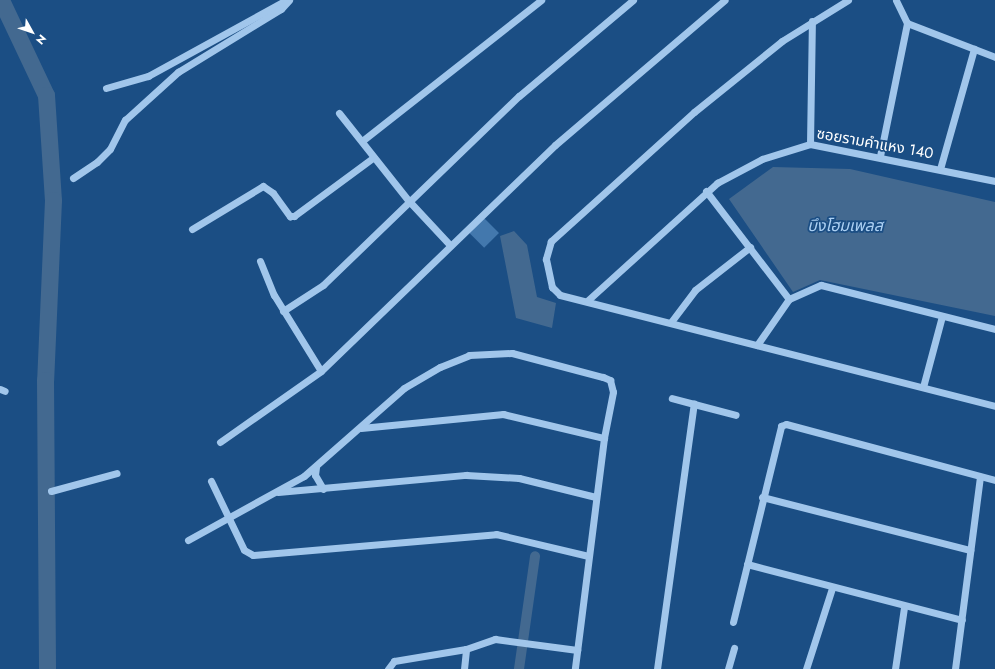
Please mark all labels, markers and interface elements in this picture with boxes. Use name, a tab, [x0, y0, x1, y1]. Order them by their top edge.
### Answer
north arrow	[12, 12, 52, 52]
text: N	[32, 31, 50, 48]
street label: ซอยรามคำแหง 140	[815, 125, 935, 163]
water label: บึงโฮมเพลส	[807, 216, 883, 236]

